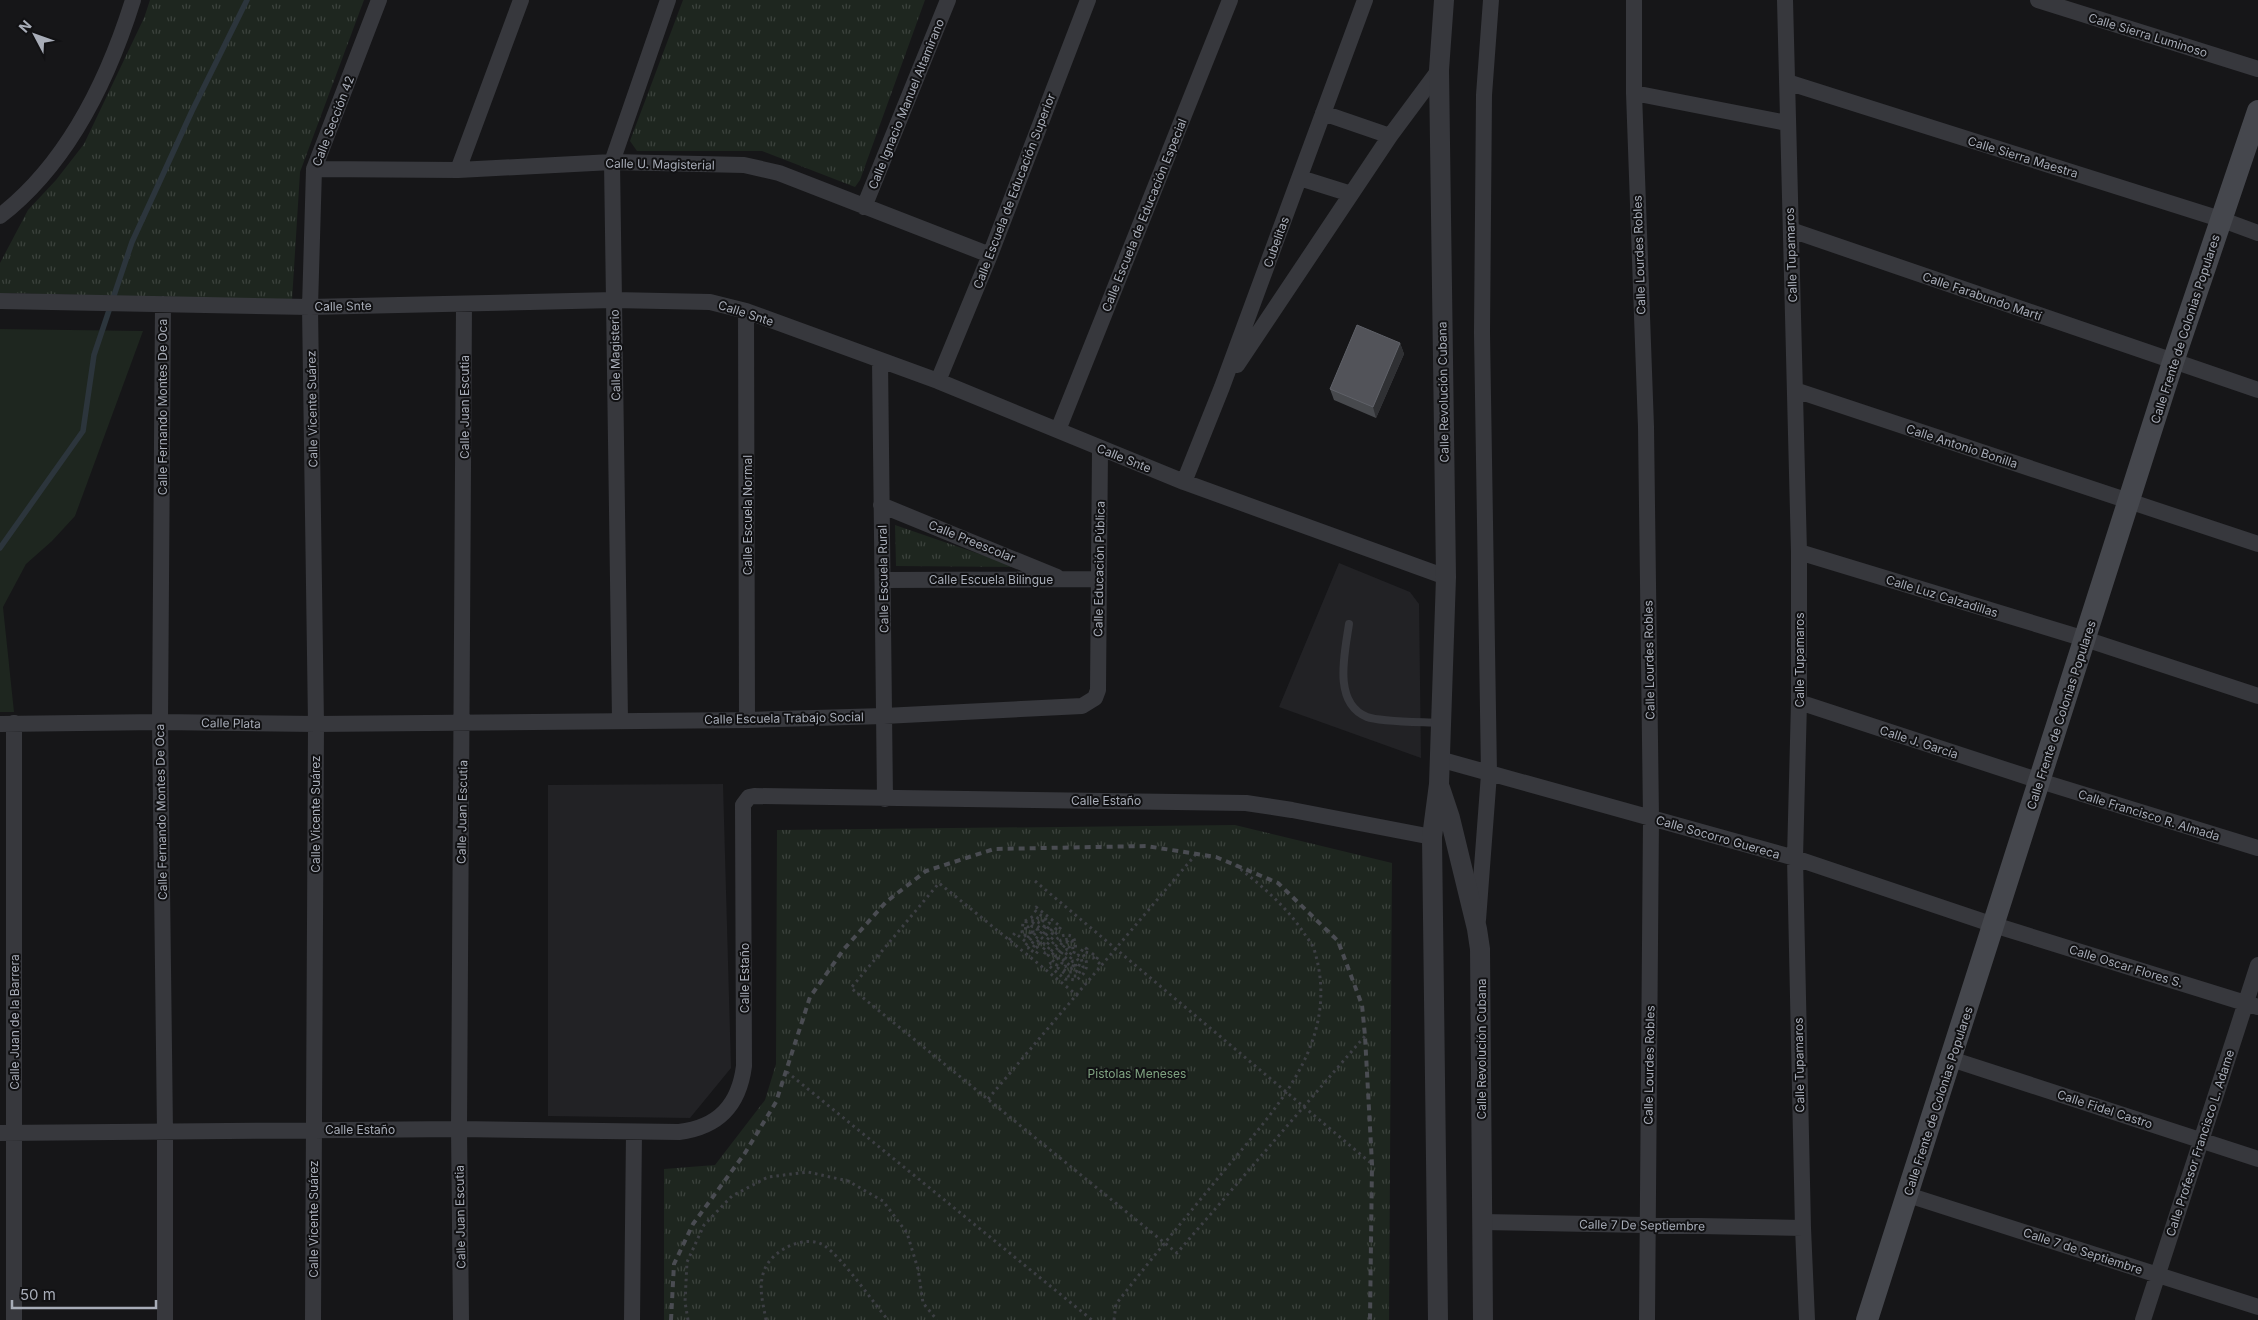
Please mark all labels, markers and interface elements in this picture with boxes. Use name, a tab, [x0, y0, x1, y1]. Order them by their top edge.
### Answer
north arrow	[10, 10, 60, 60]
street label: Calle Sierra Luminoso	[2087, 10, 2209, 60]
text: N	[15, 17, 35, 36]
street label: Calle Ignacio Manuel Altamirano	[865, 17, 947, 191]
street label: Calle Sección 42	[309, 74, 357, 168]
street label: Calle Escuela de Educación Superior	[970, 91, 1058, 291]
street label: Calle Escuela de Educación Especial	[1098, 116, 1190, 314]
street label: Calle Sierra Maestra	[1966, 133, 2080, 181]
street label: Calle U. Magisterial	[605, 156, 715, 172]
street label: Calle Lourdes Robles	[1629, 195, 1649, 315]
street label: Calle Tupamaros	[1782, 207, 1800, 303]
street label: Cubelitas	[1260, 214, 1292, 270]
street label: Calle Frente de Colonias Populares	[2147, 233, 2223, 425]
street label: Calle Farabundo Martí	[1920, 269, 2044, 323]
street label: Calle Snte	[716, 297, 776, 329]
street label: Calle Snte	[314, 298, 372, 314]
street label: Calle Magisterio	[607, 309, 623, 401]
street label: Calle Fernando Montes De Oca	[155, 319, 170, 495]
street label: Calle Revolución Cubana	[1434, 321, 1452, 463]
street label: Calle Vicente Suárez	[303, 350, 321, 468]
street label: Calle Juan Escutia	[457, 355, 472, 459]
street label: Calle Antonio Bonilla	[1904, 421, 2020, 471]
street label: Calle Snte	[1095, 440, 1153, 476]
street label: Calle Escuela Normal	[740, 455, 755, 575]
street label: Calle Educación Pública	[1090, 501, 1108, 637]
street label: Calle Preescolar	[926, 517, 1018, 565]
street label: Calle Escuela Rural	[875, 525, 891, 633]
street label: Calle Escuela Bilingue	[929, 572, 1053, 587]
street label: Calle Luz Calzadillas	[1884, 572, 2000, 620]
street label: Calle Lourdes Robles	[1640, 600, 1658, 720]
street label: Calle Tupamaros	[1792, 613, 1807, 707]
street label: Calle Frente de Colonias Populares	[2023, 619, 2099, 811]
street label: Calle Escuela Trabajo Social	[704, 709, 864, 727]
street label: Calle Plata	[201, 715, 261, 731]
street label: Calle J. García	[1878, 722, 1960, 762]
street label: Calle Fernando Montes De Oca	[152, 724, 170, 900]
street label: Calle Vicente Suárez	[308, 755, 323, 873]
street label: Calle Juan Escutia	[454, 760, 470, 864]
street label: Calle Francisco R. Almada	[2076, 786, 2222, 844]
street label: Calle Estaño	[1071, 793, 1141, 808]
street label: Calle Socorro Guereca	[1654, 812, 1782, 862]
street label: Calle Oscar Flores S.	[2067, 942, 2185, 990]
street label: Calle Estaño	[737, 943, 752, 1013]
street label: Calle Juan de la Barrera	[7, 954, 22, 1090]
street label: Calle Revolución Cubana	[1474, 978, 1489, 1120]
street label: Calle Lourdes Robles	[1640, 1005, 1658, 1125]
street label: Calle Frente de Colonias Populares	[1900, 1005, 1976, 1197]
street label: Calle Tupamaros	[1791, 1017, 1807, 1113]
street label: Calle Profesor Francisco L. Adame	[2163, 1048, 2237, 1238]
park label: Pistolas Meneses	[1088, 1066, 1186, 1081]
street label: Calle Fidel Castro	[2055, 1086, 2155, 1132]
street label: Calle Estaño	[325, 1122, 395, 1137]
street label: Calle Vicente Suárez	[306, 1160, 321, 1278]
street label: Calle Juan Escutia	[452, 1165, 468, 1269]
street label: Calle 7 De Septiembre	[1579, 1216, 1705, 1234]
street label: Calle 7 de Septiembre	[2021, 1225, 2145, 1277]
scale bar	[12, 1278, 156, 1310]
text: 50 m	[20, 1285, 56, 1304]

